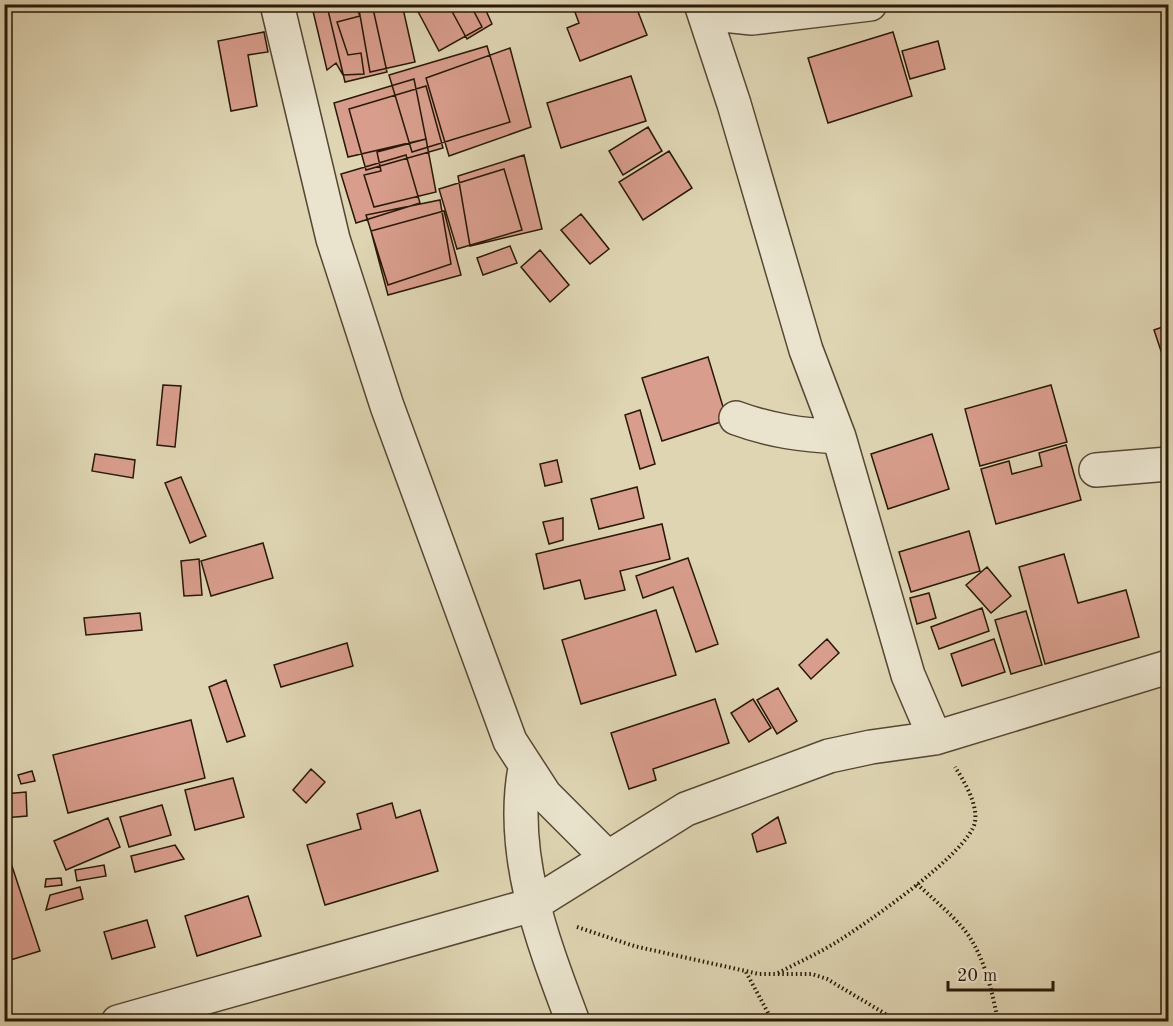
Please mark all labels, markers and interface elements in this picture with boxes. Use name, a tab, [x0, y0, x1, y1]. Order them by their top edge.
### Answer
scale bar	[948, 954, 1053, 992]
text: 20 m	[957, 967, 997, 985]

